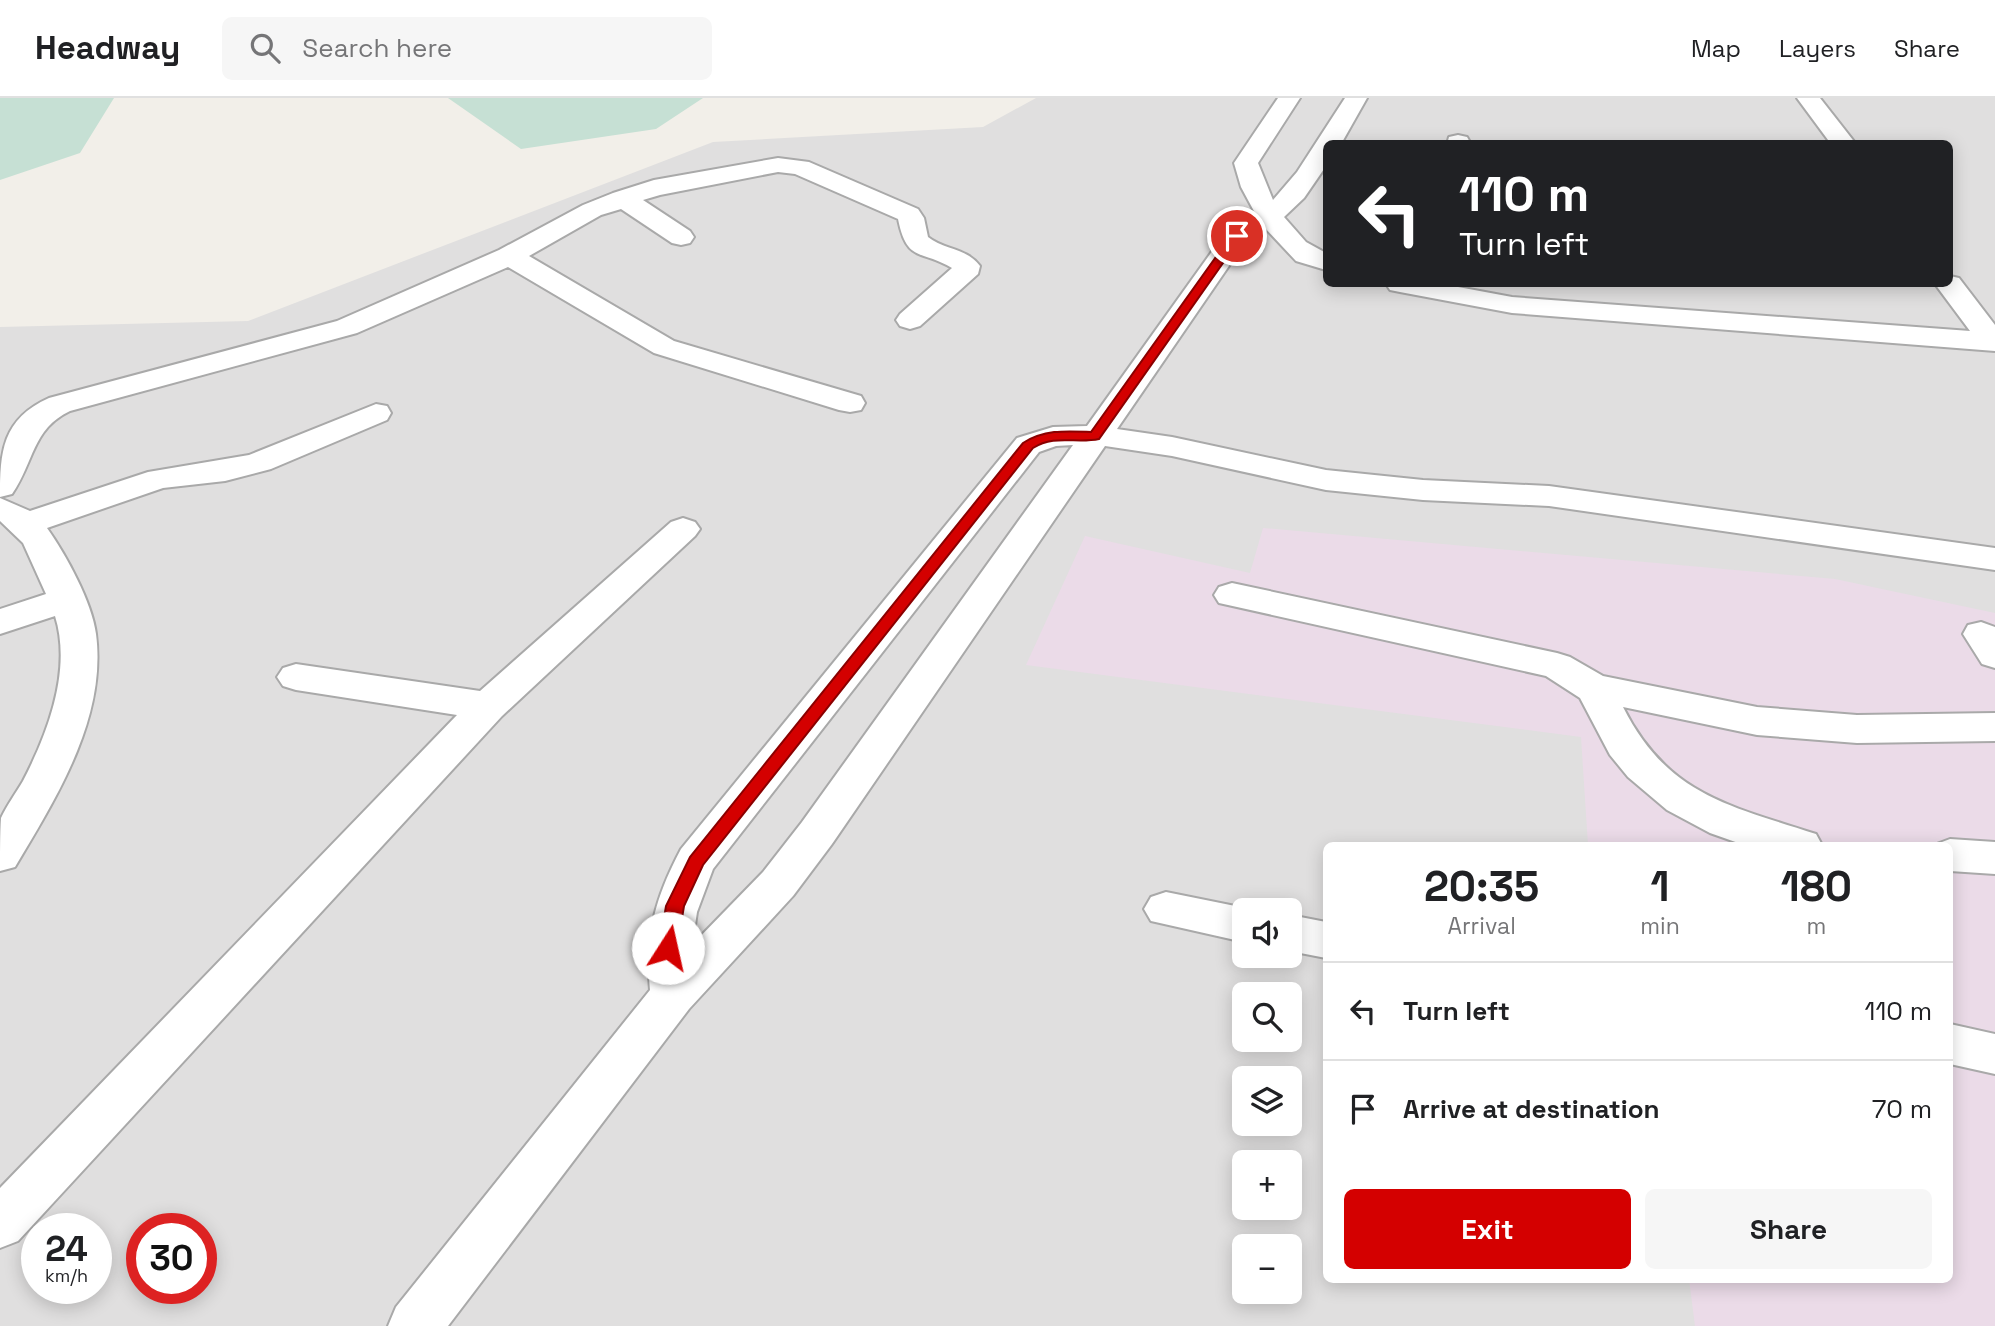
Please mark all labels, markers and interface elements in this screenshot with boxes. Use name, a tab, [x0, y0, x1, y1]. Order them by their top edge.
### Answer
search box	[222, 17, 712, 80]
text: Headway	[35, 27, 180, 69]
icon: search	[246, 29, 284, 67]
text: Search here	[302, 31, 452, 65]
text: Map	[1691, 33, 1741, 64]
text: Layers	[1779, 33, 1856, 64]
text: Share	[1894, 33, 1960, 64]
text: 110 m	[1459, 163, 1589, 225]
icon: left	[1344, 168, 1435, 259]
pin	[1207, 206, 1267, 266]
icon: arrive	[1218, 217, 1256, 255]
text: Turn left	[1459, 224, 1589, 264]
text: 20:35	[1424, 860, 1539, 913]
text: 1	[1651, 860, 1669, 913]
text: 180	[1781, 860, 1852, 913]
map controls	[1232, 898, 1302, 1304]
button: sound	[1232, 898, 1302, 968]
position arrow	[631, 911, 705, 985]
text: Arrival	[1447, 911, 1516, 941]
text: min	[1640, 911, 1680, 941]
text: m	[1806, 911, 1826, 941]
button: search	[1232, 982, 1302, 1052]
icon: left	[1344, 992, 1382, 1030]
text: Turn left	[1403, 994, 1510, 1028]
text: 110 m	[1865, 994, 1932, 1028]
button: layers	[1232, 1066, 1302, 1136]
icon: arrive	[1344, 1090, 1382, 1128]
text: Arrive at destination	[1403, 1092, 1660, 1126]
text: 70 m	[1872, 1092, 1932, 1126]
button: +	[1232, 1150, 1302, 1220]
button: Exit	[1344, 1189, 1631, 1269]
button: Share	[1645, 1189, 1932, 1269]
speed limit sign: 30	[126, 1213, 217, 1304]
text: 24	[45, 1227, 88, 1271]
button: −	[1232, 1234, 1302, 1304]
text: km/h	[45, 1264, 88, 1287]

